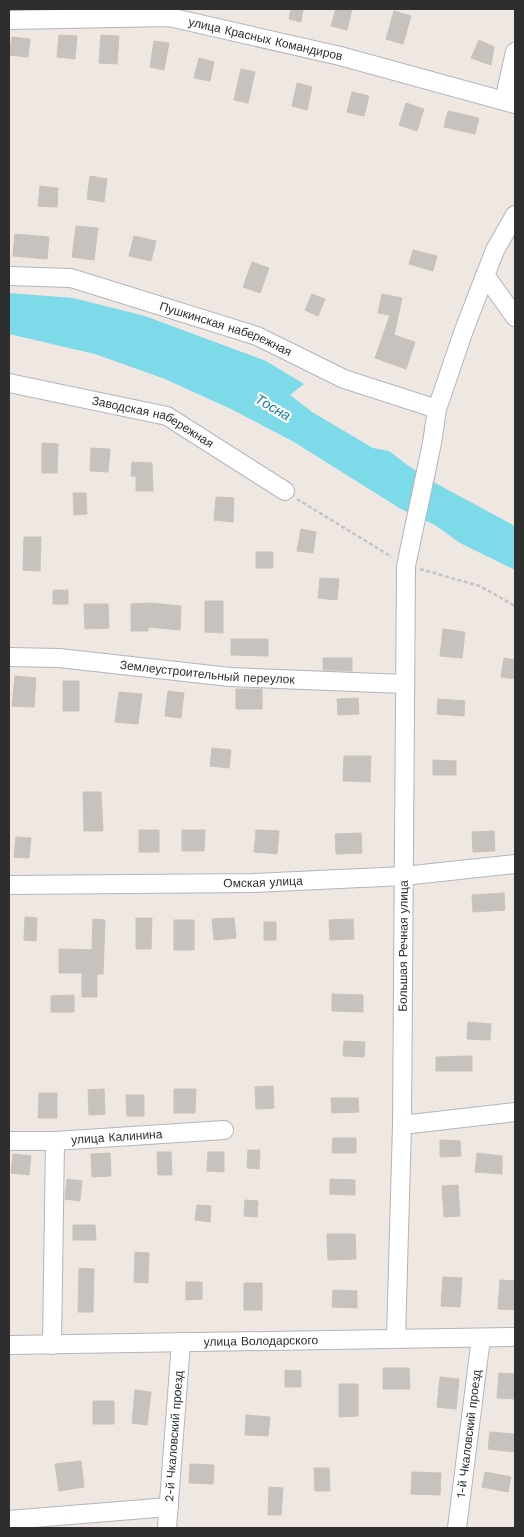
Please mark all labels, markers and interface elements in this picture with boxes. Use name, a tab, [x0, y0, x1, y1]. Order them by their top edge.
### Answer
street label: улица Красных Командиров	[187, 15, 344, 63]
street label: Пушкинская набережная	[158, 299, 294, 359]
water label: Тосна	[252, 390, 294, 424]
street label: Заводская набережная	[91, 393, 216, 451]
street label: Землеустроительный переулок	[119, 658, 296, 687]
street label: Омская улица	[223, 874, 303, 890]
street label: Большая Речная улица	[396, 880, 411, 1012]
street label: улица Калинина	[71, 1127, 163, 1147]
street label: улица Володарского	[204, 1333, 319, 1349]
street label: 1-й Чкаловский проезд	[454, 1369, 484, 1499]
street label: 2-й Чкаловский проезд	[162, 1370, 186, 1502]

